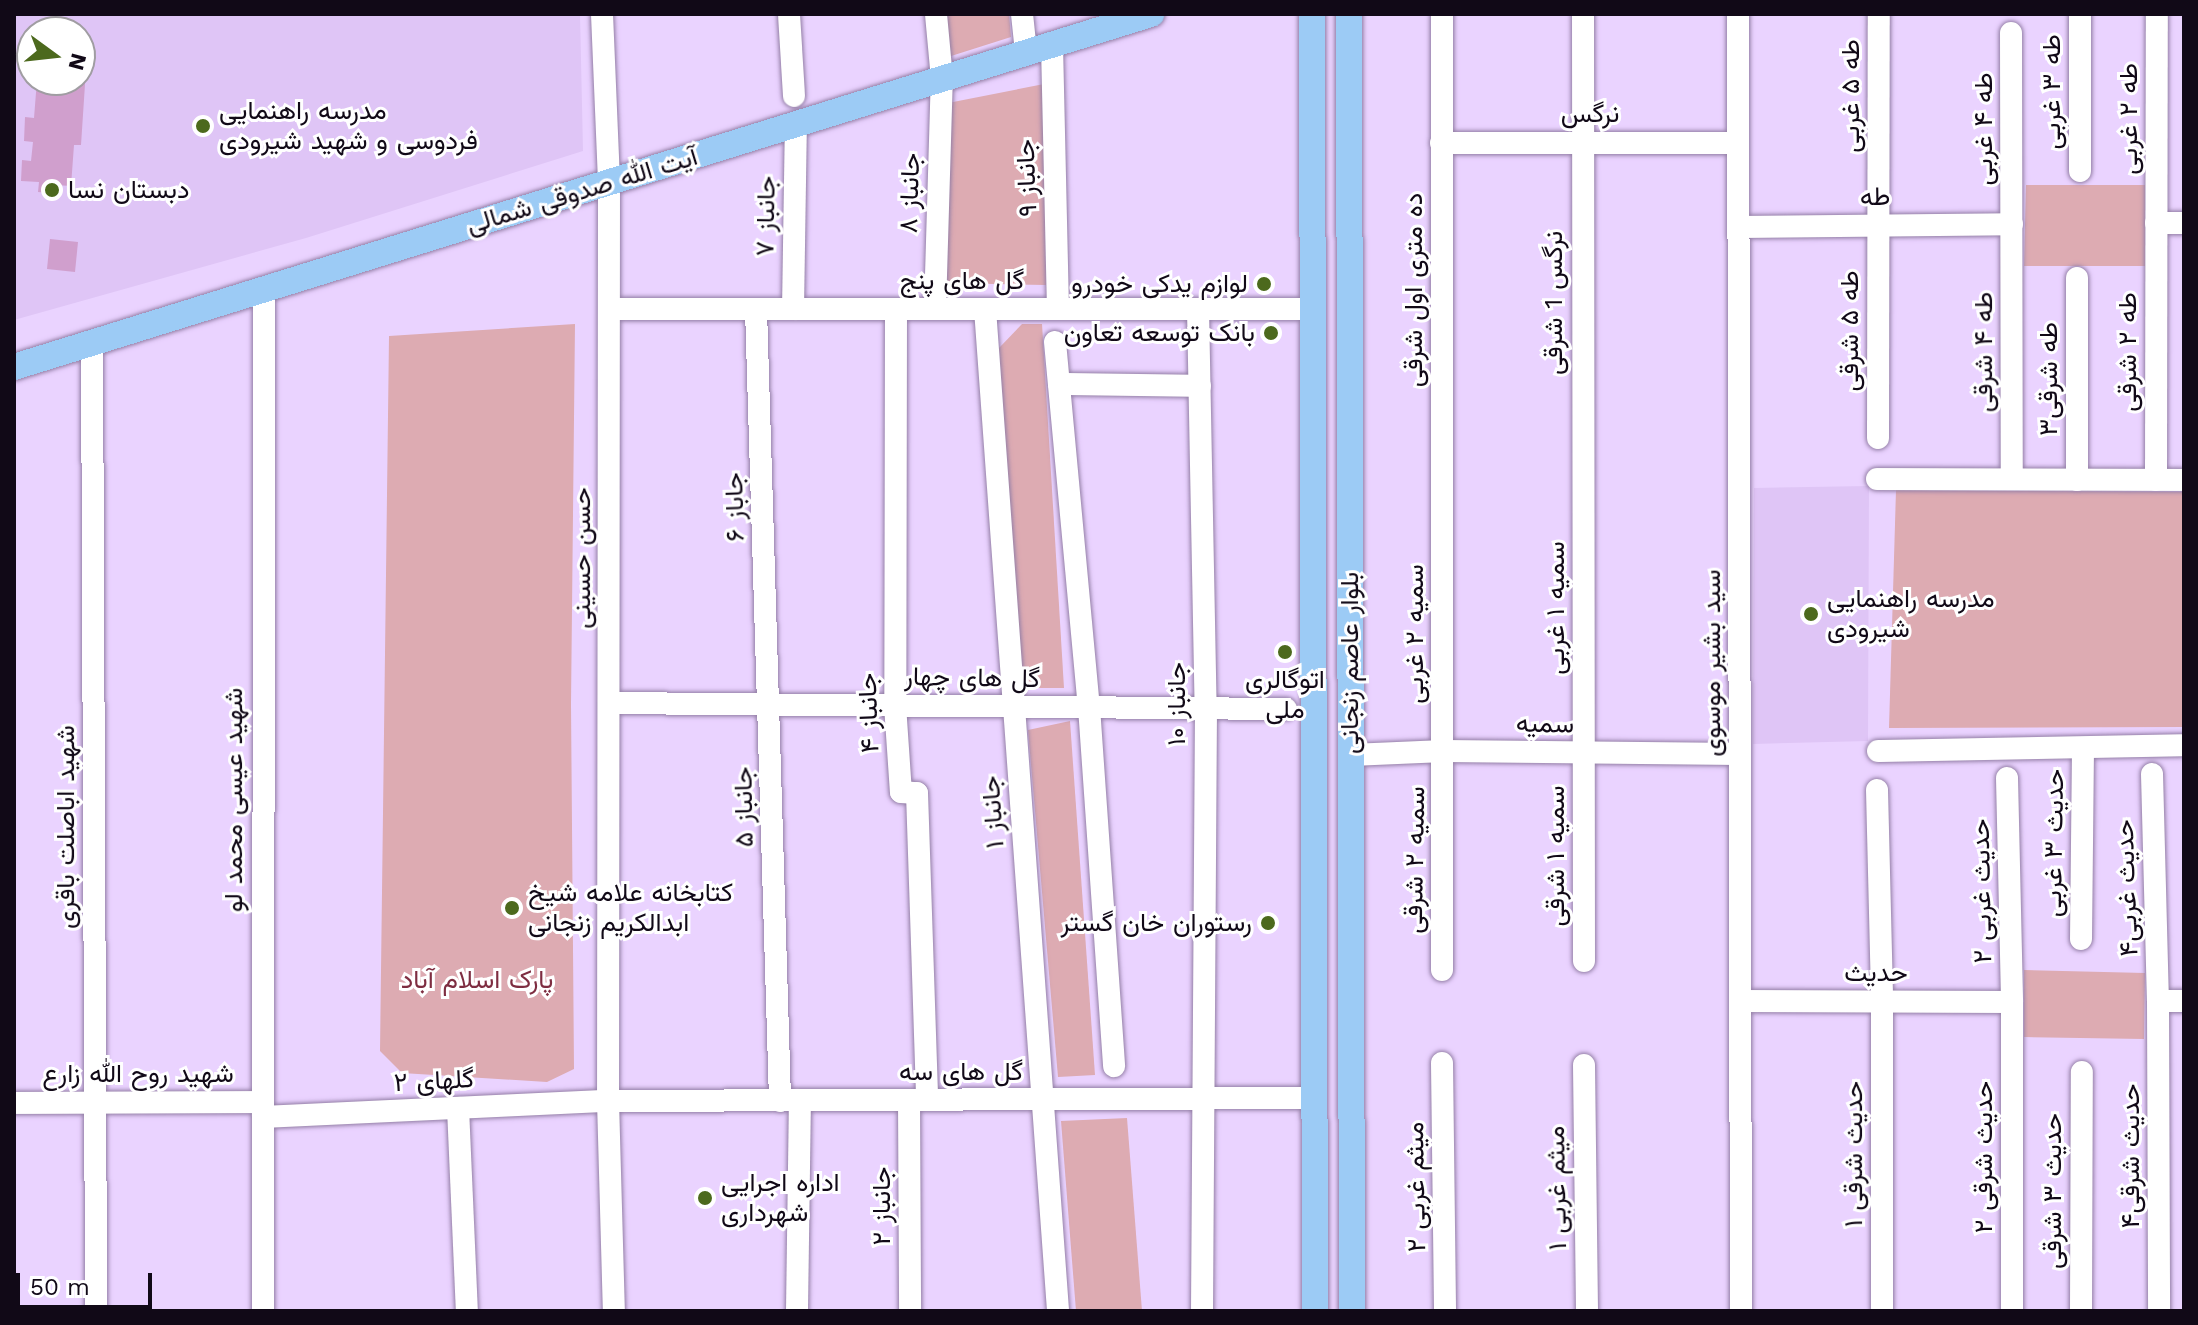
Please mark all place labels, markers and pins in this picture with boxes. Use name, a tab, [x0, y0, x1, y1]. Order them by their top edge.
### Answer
place label: مدرسه راهنمایی فردوسی و شهید شیرودی	[219, 95, 478, 156]
marker: مدرسه راهنمایی فردوسی و شهید شیرودی	[194, 117, 212, 135]
place label: دبستان نسا	[68, 174, 189, 206]
marker: دبستان نسا	[43, 181, 61, 199]
place label: لوازم یدکی خودرو	[1071, 268, 1248, 300]
marker: لوازم یدکی خودرو	[1255, 275, 1273, 293]
place label: بانک توسعه تعاون	[1064, 317, 1255, 349]
marker: بانک توسعه تعاون	[1262, 324, 1280, 342]
place label: مدرسه راهنمایی شیرودی	[1827, 583, 1995, 644]
marker: مدرسه راهنمایی شیرودی	[1802, 605, 1820, 623]
marker: اتوگالری ملی	[1276, 643, 1294, 661]
place label: اتوگالری ملی	[1245, 664, 1325, 726]
place label: کتابخانه علامه شیخ ابدالکریم زنجانی	[528, 877, 733, 938]
marker: کتابخانه علامه شیخ ابدالکریم زنجانی	[503, 899, 521, 917]
place label: رستوران خان گستر	[1061, 907, 1252, 939]
marker: رستوران خان گستر	[1259, 914, 1277, 932]
place label: اداره اجرایی شهرداری	[721, 1167, 840, 1228]
marker: اداره اجرایی شهرداری	[696, 1189, 714, 1207]

